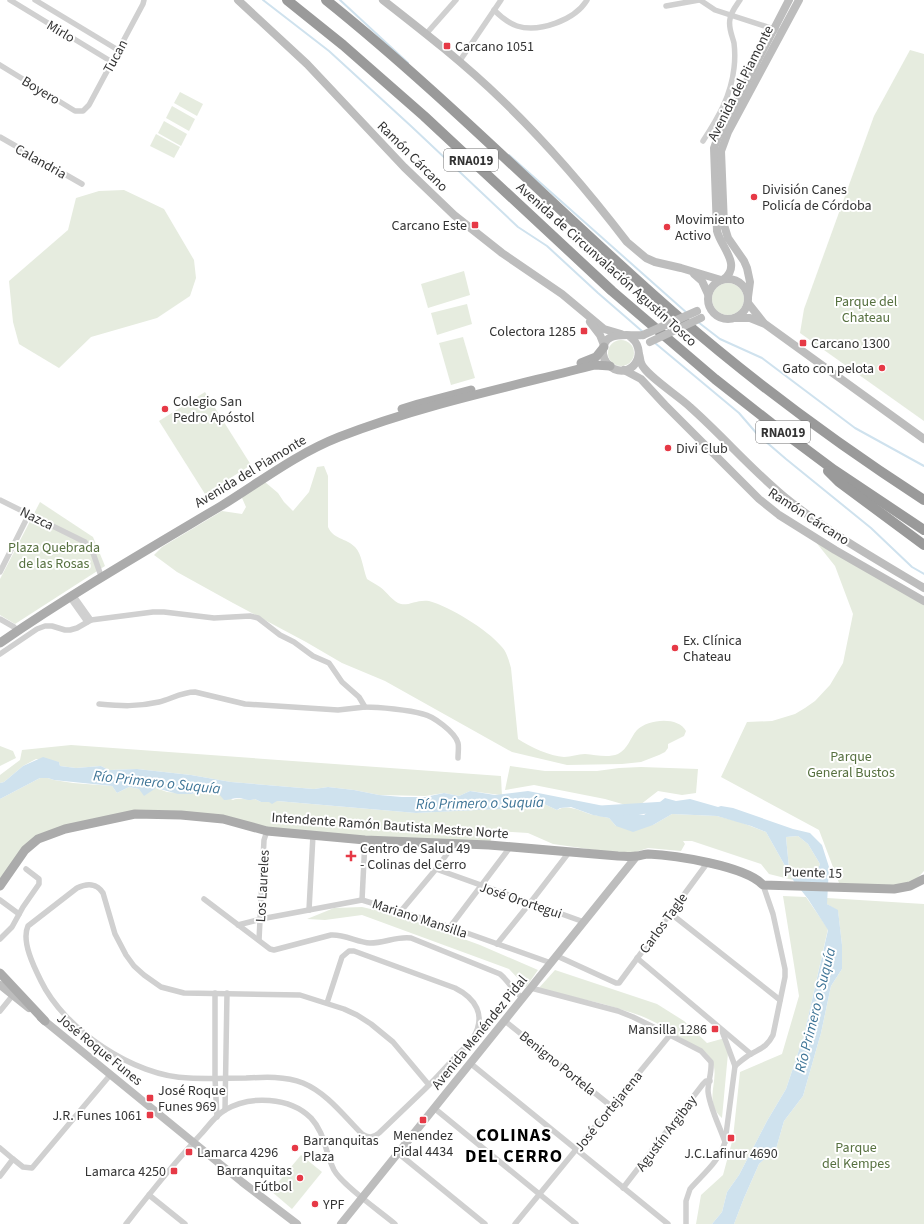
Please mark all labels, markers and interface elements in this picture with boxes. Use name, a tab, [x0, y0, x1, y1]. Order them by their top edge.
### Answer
street label: Mirlo	[43, 16, 78, 48]
street label: Avenida del Piamonte	[703, 22, 779, 145]
street label: Tucan	[99, 36, 133, 77]
place label: Carcano 1051	[455, 37, 534, 57]
marker: Carcano 1051	[442, 41, 452, 51]
street label: Boyero	[18, 72, 63, 110]
street label: Ramón Cárcano	[372, 117, 452, 197]
street label: Calandria	[11, 139, 70, 184]
road number: RNA019	[444, 149, 498, 171]
street label: Avenida de Circunvalación Agustín Tosco	[512, 178, 701, 351]
place label: División Canes Policía de Córdoba	[762, 180, 872, 216]
marker: División Canes Policía de Córdoba	[749, 192, 759, 202]
place label: Movimiento Activo	[675, 210, 744, 246]
place label: Carcano Este	[391, 216, 467, 236]
marker: Carcano Este	[470, 220, 480, 230]
marker: Movimiento Activo	[662, 222, 672, 232]
park label: Parque del Chateau	[835, 292, 898, 328]
place label: Colectora 1285	[489, 322, 576, 342]
marker: Colectora 1285	[579, 326, 589, 336]
place label: Carcano 1300	[811, 334, 890, 354]
marker: Carcano 1300	[798, 338, 808, 348]
place label: Gato con pelota	[782, 359, 874, 379]
marker: Gato con pelota	[877, 363, 887, 373]
place label: Colegio San Pedro Apóstol	[173, 392, 255, 428]
marker: Colegio San Pedro Apóstol	[160, 404, 170, 414]
road number: RNA019	[756, 421, 810, 443]
street label: Avenida del Piamonte	[191, 430, 310, 513]
place label: Divi Club	[676, 439, 728, 459]
marker: Divi Club	[663, 443, 673, 453]
street label: Ramón Cárcano	[764, 483, 853, 551]
street label: Nazca	[16, 502, 57, 536]
park label: Plaza Quebrada de las Rosas	[8, 538, 100, 574]
place label: Ex. Clínica Chateau	[683, 631, 742, 667]
marker: Ex. Clínica Chateau	[670, 643, 680, 653]
park label: Parque General Bustos	[807, 747, 895, 783]
water label: Río Primero o Suquía	[92, 765, 222, 800]
water label: Río Primero o Suquía	[416, 792, 544, 815]
street label: Intendente Ramón Bautista Mestre Norte	[271, 808, 509, 844]
place label: Centro de Salud 49 - Colinas del Cerro	[360, 839, 470, 875]
street label: Los Laureles	[251, 849, 275, 923]
marker: Centro de Salud 49 - Colinas del Cerro	[345, 850, 357, 862]
street label: Puente 15	[783, 862, 843, 884]
street label: José Orortegui	[477, 878, 564, 924]
street label: Carlos Tagle	[635, 889, 693, 958]
street label: Mariano Mansilla	[370, 894, 470, 944]
water label: Río Primero o Suquía	[790, 945, 841, 1075]
street label: Avenida Menéndez Pidal	[427, 971, 533, 1094]
street label: José Roque Funes	[52, 1009, 147, 1091]
place label: Mansilla 1286	[628, 1020, 707, 1040]
marker: Mansilla 1286	[710, 1024, 720, 1034]
street label: Benigno Portela	[515, 1027, 600, 1101]
street label: José Cortejarena	[570, 1067, 648, 1156]
place label: José Roque Funes 969	[158, 1081, 226, 1117]
street label: Agustín Argibay	[632, 1091, 702, 1176]
marker: José Roque Funes 969	[145, 1093, 155, 1103]
place label: J.R. Funes 1061	[52, 1106, 142, 1126]
marker: J.R. Funes 1061	[145, 1110, 155, 1120]
marker: Menendez Pidal 4434	[418, 1115, 428, 1125]
district label: COLINAS DEL CERRO	[465, 1123, 563, 1169]
place label: Menendez Pidal 4434	[393, 1126, 453, 1162]
place label: Barranquitas Plaza	[303, 1131, 379, 1167]
marker: J.C.Lafinur 4690	[726, 1133, 736, 1143]
park label: Parque del Kempes	[822, 1138, 890, 1174]
place label: Lamarca 4296	[197, 1143, 278, 1163]
marker: Barranquitas Plaza	[290, 1143, 300, 1153]
place label: J.C.Lafinur 4690	[684, 1144, 778, 1164]
marker: Lamarca 4296	[184, 1147, 194, 1157]
place label: Barranquitas Fútbol	[216, 1161, 292, 1197]
place label: Lamarca 4250	[85, 1162, 166, 1182]
marker: Lamarca 4250	[169, 1166, 179, 1176]
marker: Barranquitas Fútbol	[295, 1173, 305, 1183]
place label: YPF	[322, 1195, 345, 1215]
marker: YPF	[310, 1199, 320, 1209]

